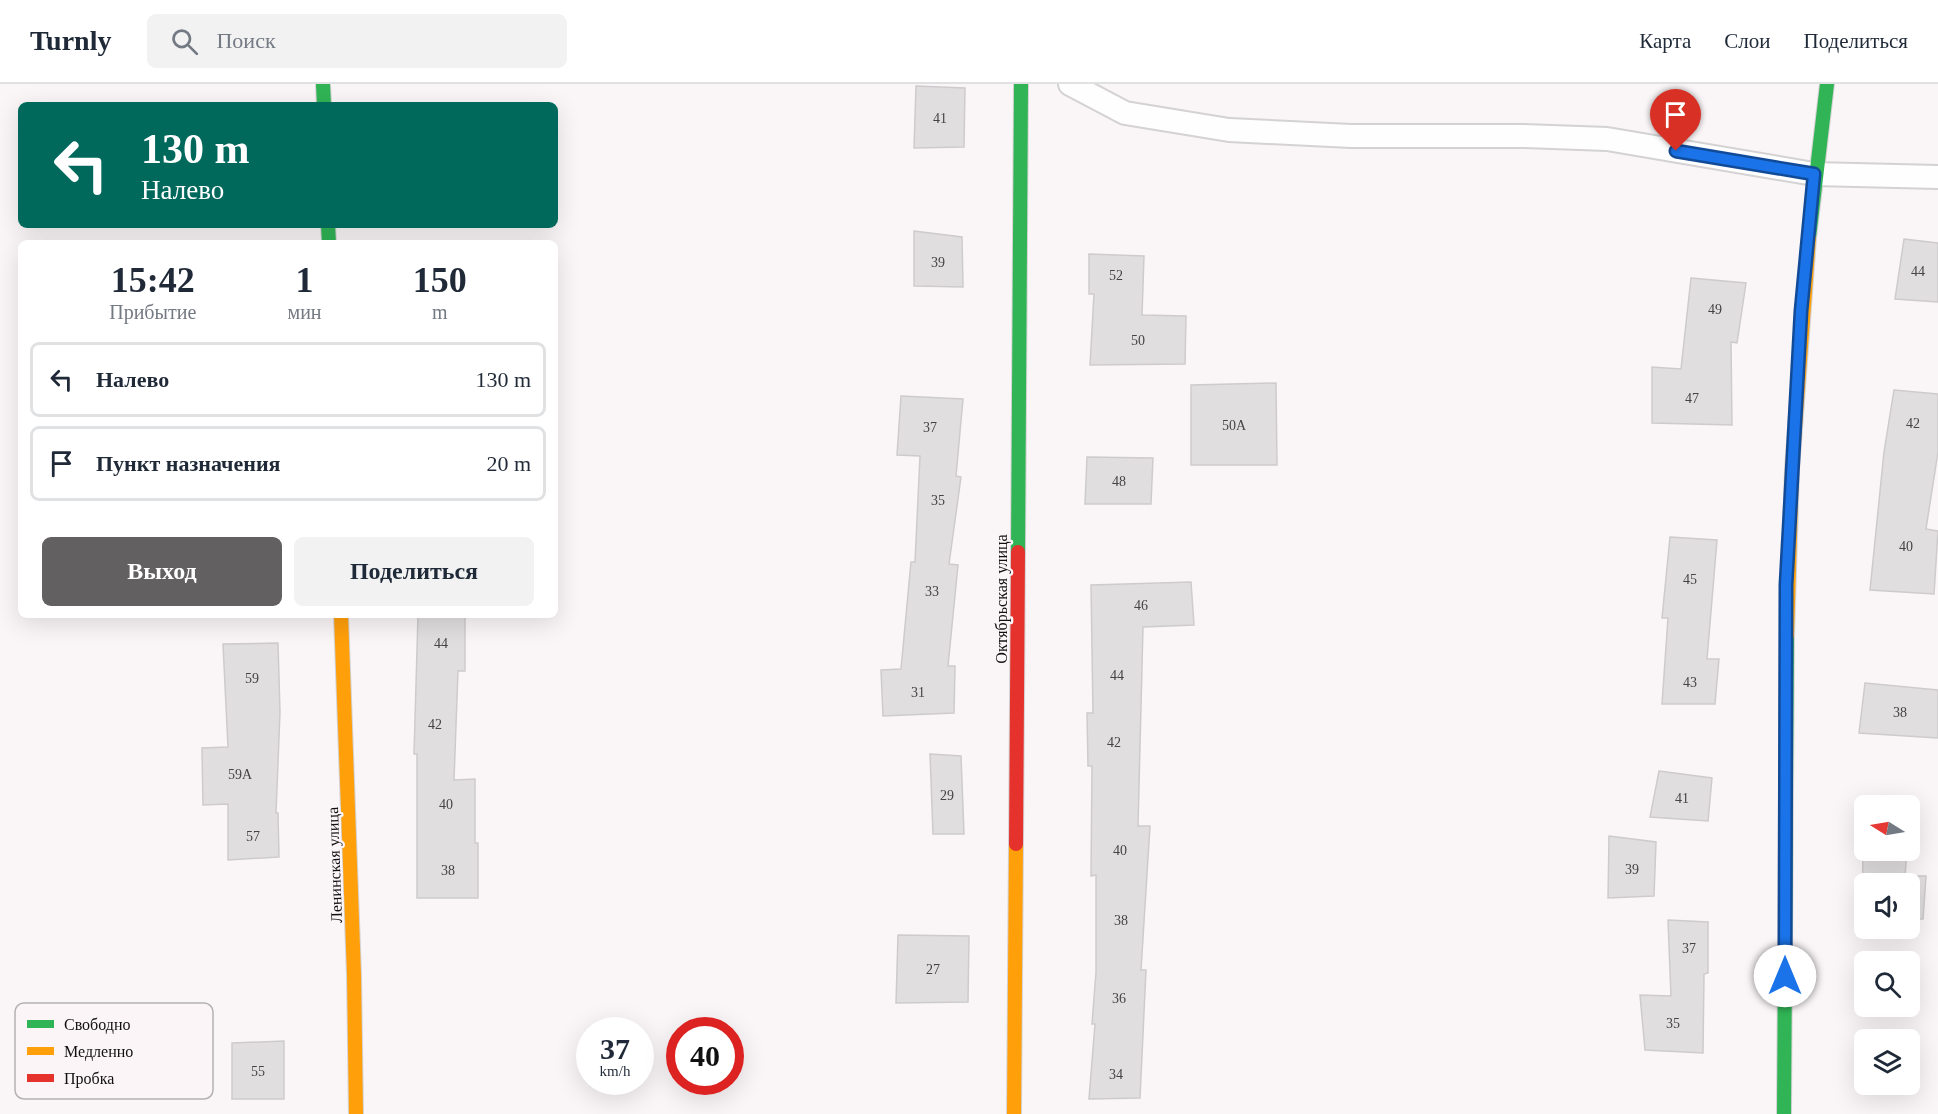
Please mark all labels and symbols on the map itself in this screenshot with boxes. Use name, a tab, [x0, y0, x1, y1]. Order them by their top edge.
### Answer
pin	[1650, 89, 1701, 151]
house number: 41	[933, 111, 947, 126]
house number: 39	[931, 255, 945, 270]
house number: 44	[1911, 264, 1925, 279]
house number: 52	[1109, 268, 1123, 283]
house number: 49	[1708, 302, 1722, 317]
house number: 50	[1131, 333, 1145, 348]
house number: 47	[1685, 391, 1699, 406]
house number: 42	[1906, 416, 1920, 431]
house number: 50А	[1222, 418, 1247, 433]
house number: 37	[923, 420, 937, 435]
house number: 48	[1112, 474, 1126, 489]
house number: 35	[931, 493, 945, 508]
street label: Октябрьская улица	[993, 534, 1011, 664]
house number: 40	[1899, 539, 1913, 554]
house number: 45	[1683, 572, 1697, 587]
house number: 33	[925, 584, 939, 599]
house number: 46	[1134, 598, 1148, 613]
house number: 44	[434, 636, 448, 651]
house number: 44	[1110, 668, 1124, 683]
house number: 59	[245, 671, 259, 686]
house number: 43	[1683, 675, 1697, 690]
house number: 31	[911, 685, 925, 700]
house number: 38	[1893, 705, 1907, 720]
house number: 42	[428, 717, 442, 732]
house number: 42	[1107, 735, 1121, 750]
house number: 59А	[228, 767, 253, 782]
house number: 29	[940, 788, 954, 803]
house number: 41	[1675, 791, 1689, 806]
north arrow	[1854, 795, 1920, 861]
house number: 40	[439, 797, 453, 812]
street label: Ленинская улица	[324, 807, 346, 923]
house number: 57	[246, 829, 260, 844]
house number: 40	[1113, 843, 1127, 858]
house number: 39	[1625, 862, 1639, 877]
house number: 38	[441, 863, 455, 878]
house number: 38	[1114, 913, 1128, 928]
house number: 37	[1682, 941, 1696, 956]
position arrow	[1753, 944, 1817, 1008]
house number: 27	[926, 962, 940, 977]
house number: 36	[1112, 991, 1126, 1006]
legend	[15, 1003, 213, 1099]
text: Свободно	[64, 1016, 131, 1034]
house number: 35	[1666, 1016, 1680, 1031]
speed limit sign: 40	[666, 1017, 744, 1095]
text: Медленно	[64, 1043, 133, 1061]
house number: 55	[251, 1064, 265, 1079]
house number: 34	[1109, 1067, 1123, 1082]
text: Пробка	[64, 1070, 114, 1088]

